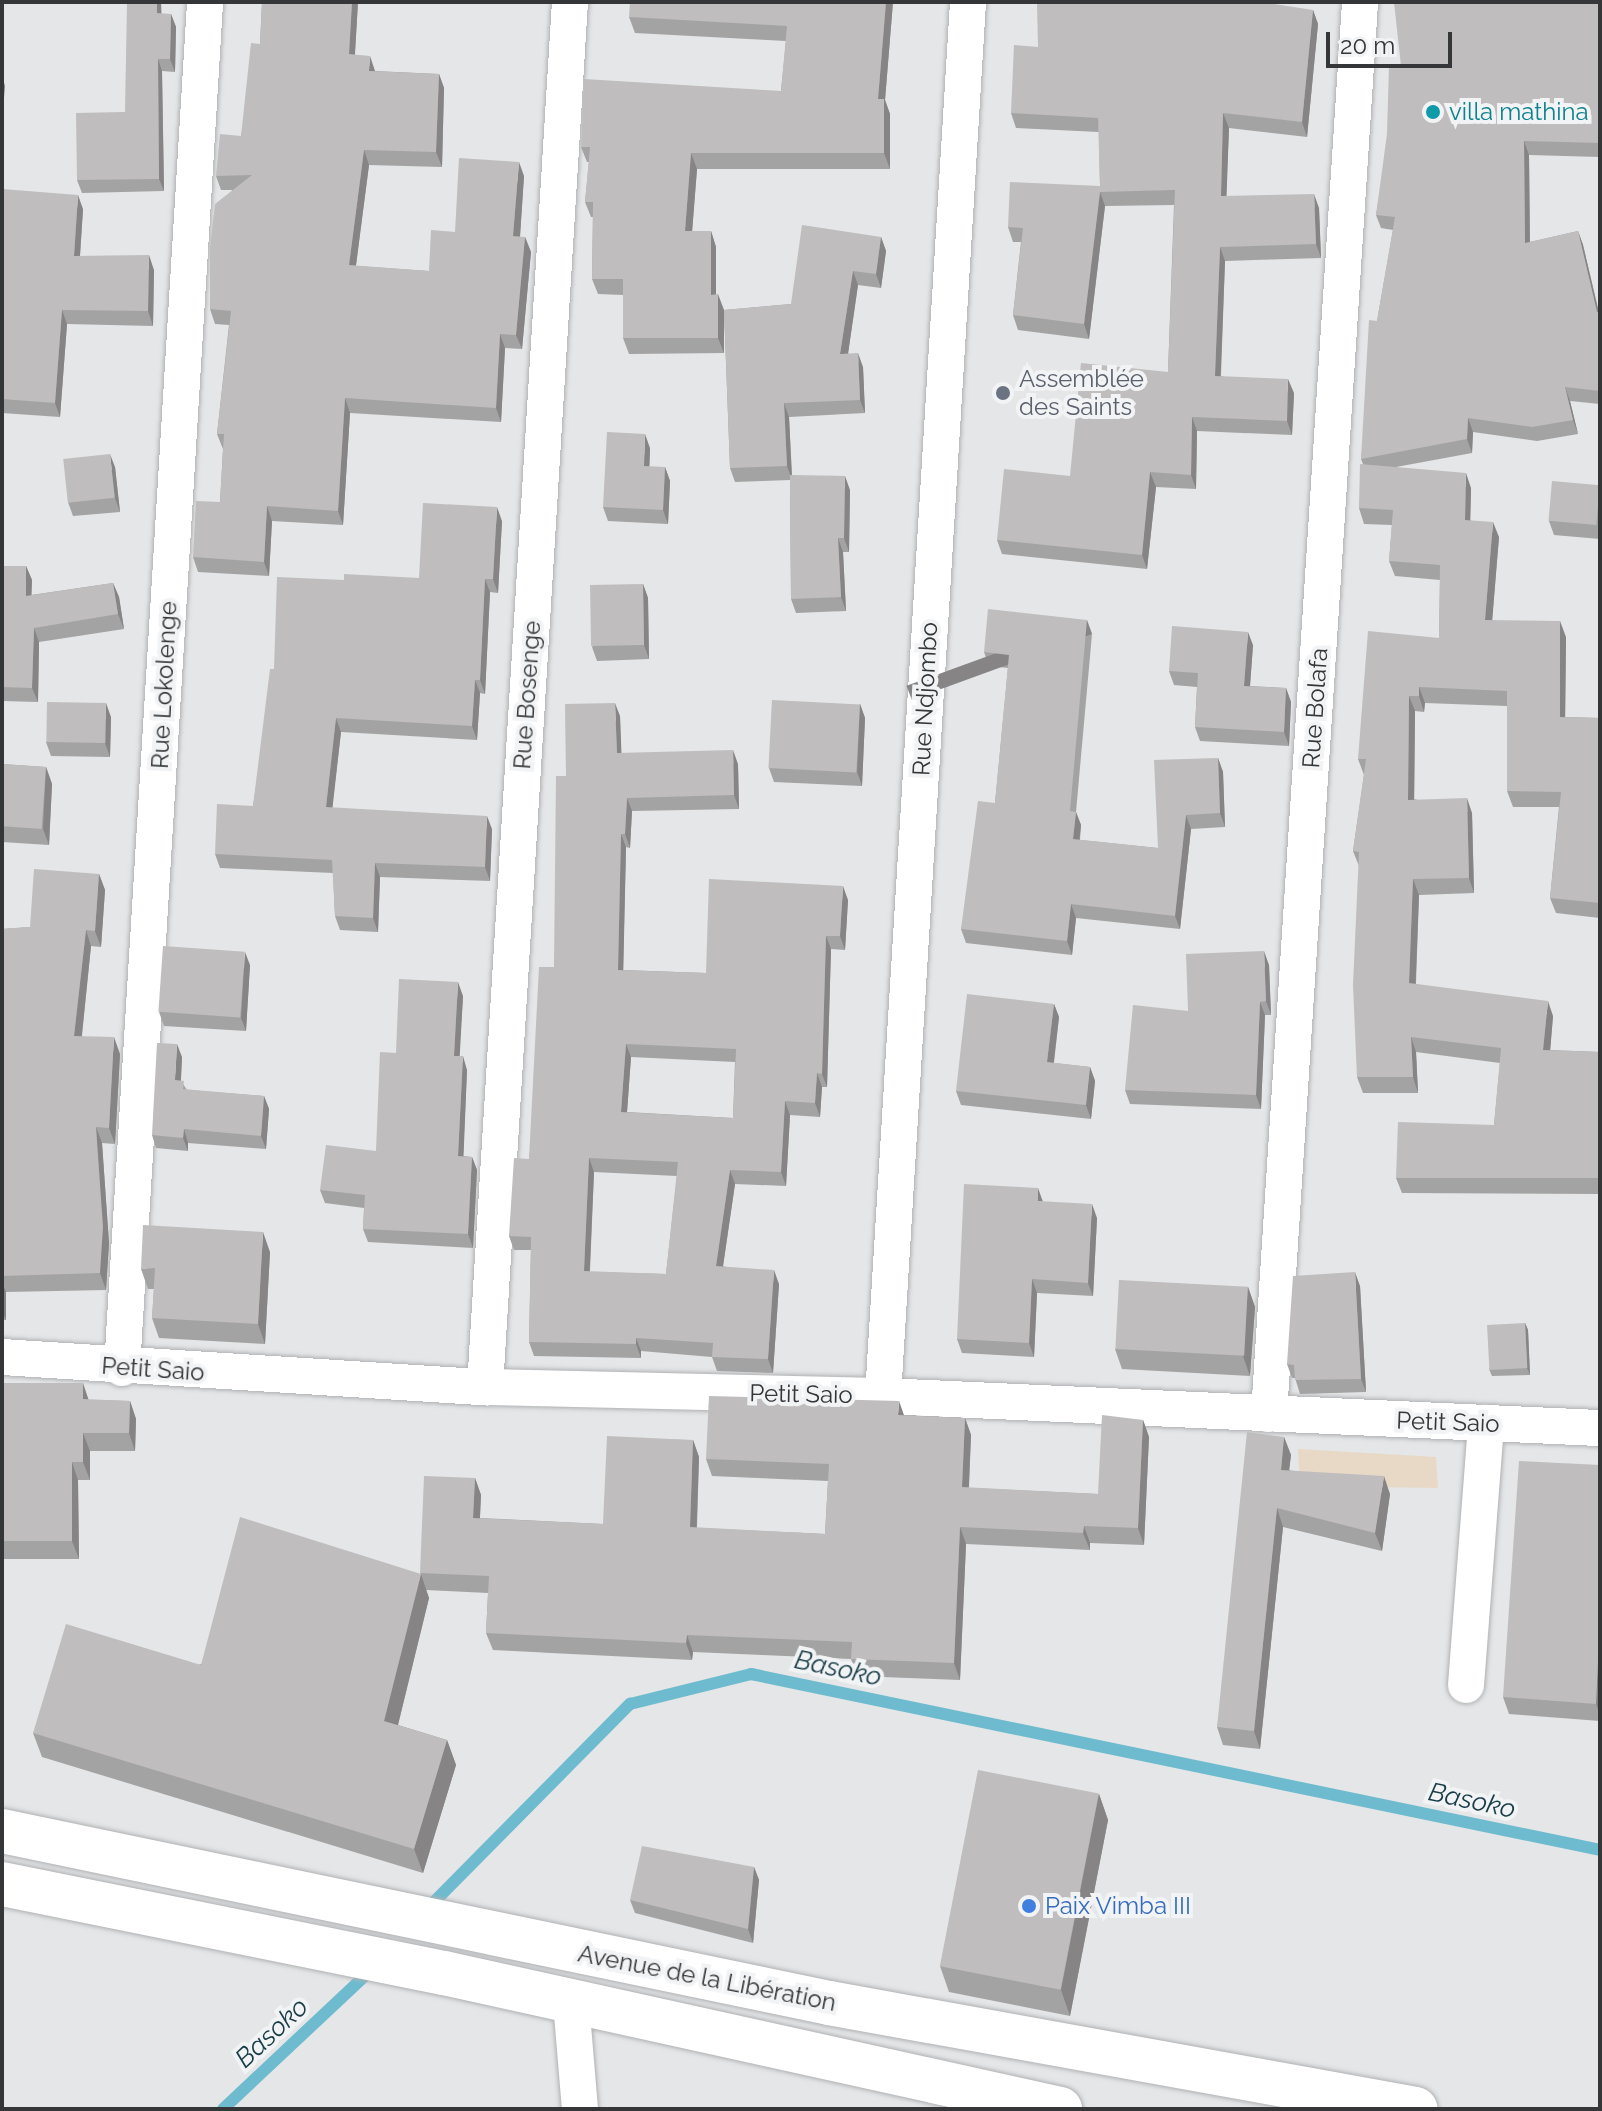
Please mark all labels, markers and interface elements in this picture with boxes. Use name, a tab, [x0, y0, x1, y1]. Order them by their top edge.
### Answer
scale bar	[1330, 16, 1456, 66]
text: 20 m	[1340, 31, 1395, 60]
place label: villa mathina	[1449, 98, 1589, 126]
marker: villa mathina	[1424, 103, 1442, 121]
place label: Assemblée des Saints	[1019, 365, 1144, 421]
marker: Assemblée des Saints	[994, 384, 1012, 402]
street label: Rue Lokolenge	[145, 600, 183, 770]
street label: Rue Bosenge	[507, 620, 547, 770]
street label: Rue Ndjombo	[907, 621, 943, 777]
street label: Rue Bolafa	[1296, 647, 1334, 769]
street label: Petit Saio	[100, 1351, 206, 1387]
street label: Petit Saio	[749, 1379, 853, 1409]
street label: Petit Saio	[1396, 1406, 1500, 1438]
water label: Basoko	[792, 1645, 884, 1693]
water label: Basoko	[1426, 1777, 1518, 1825]
place label: Paix Vimba III	[1045, 1892, 1192, 1920]
marker: Paix Vimba III	[1020, 1897, 1038, 1915]
street label: Avenue de la Libération	[576, 1939, 838, 2017]
water label: Basoko	[229, 1992, 315, 2074]

